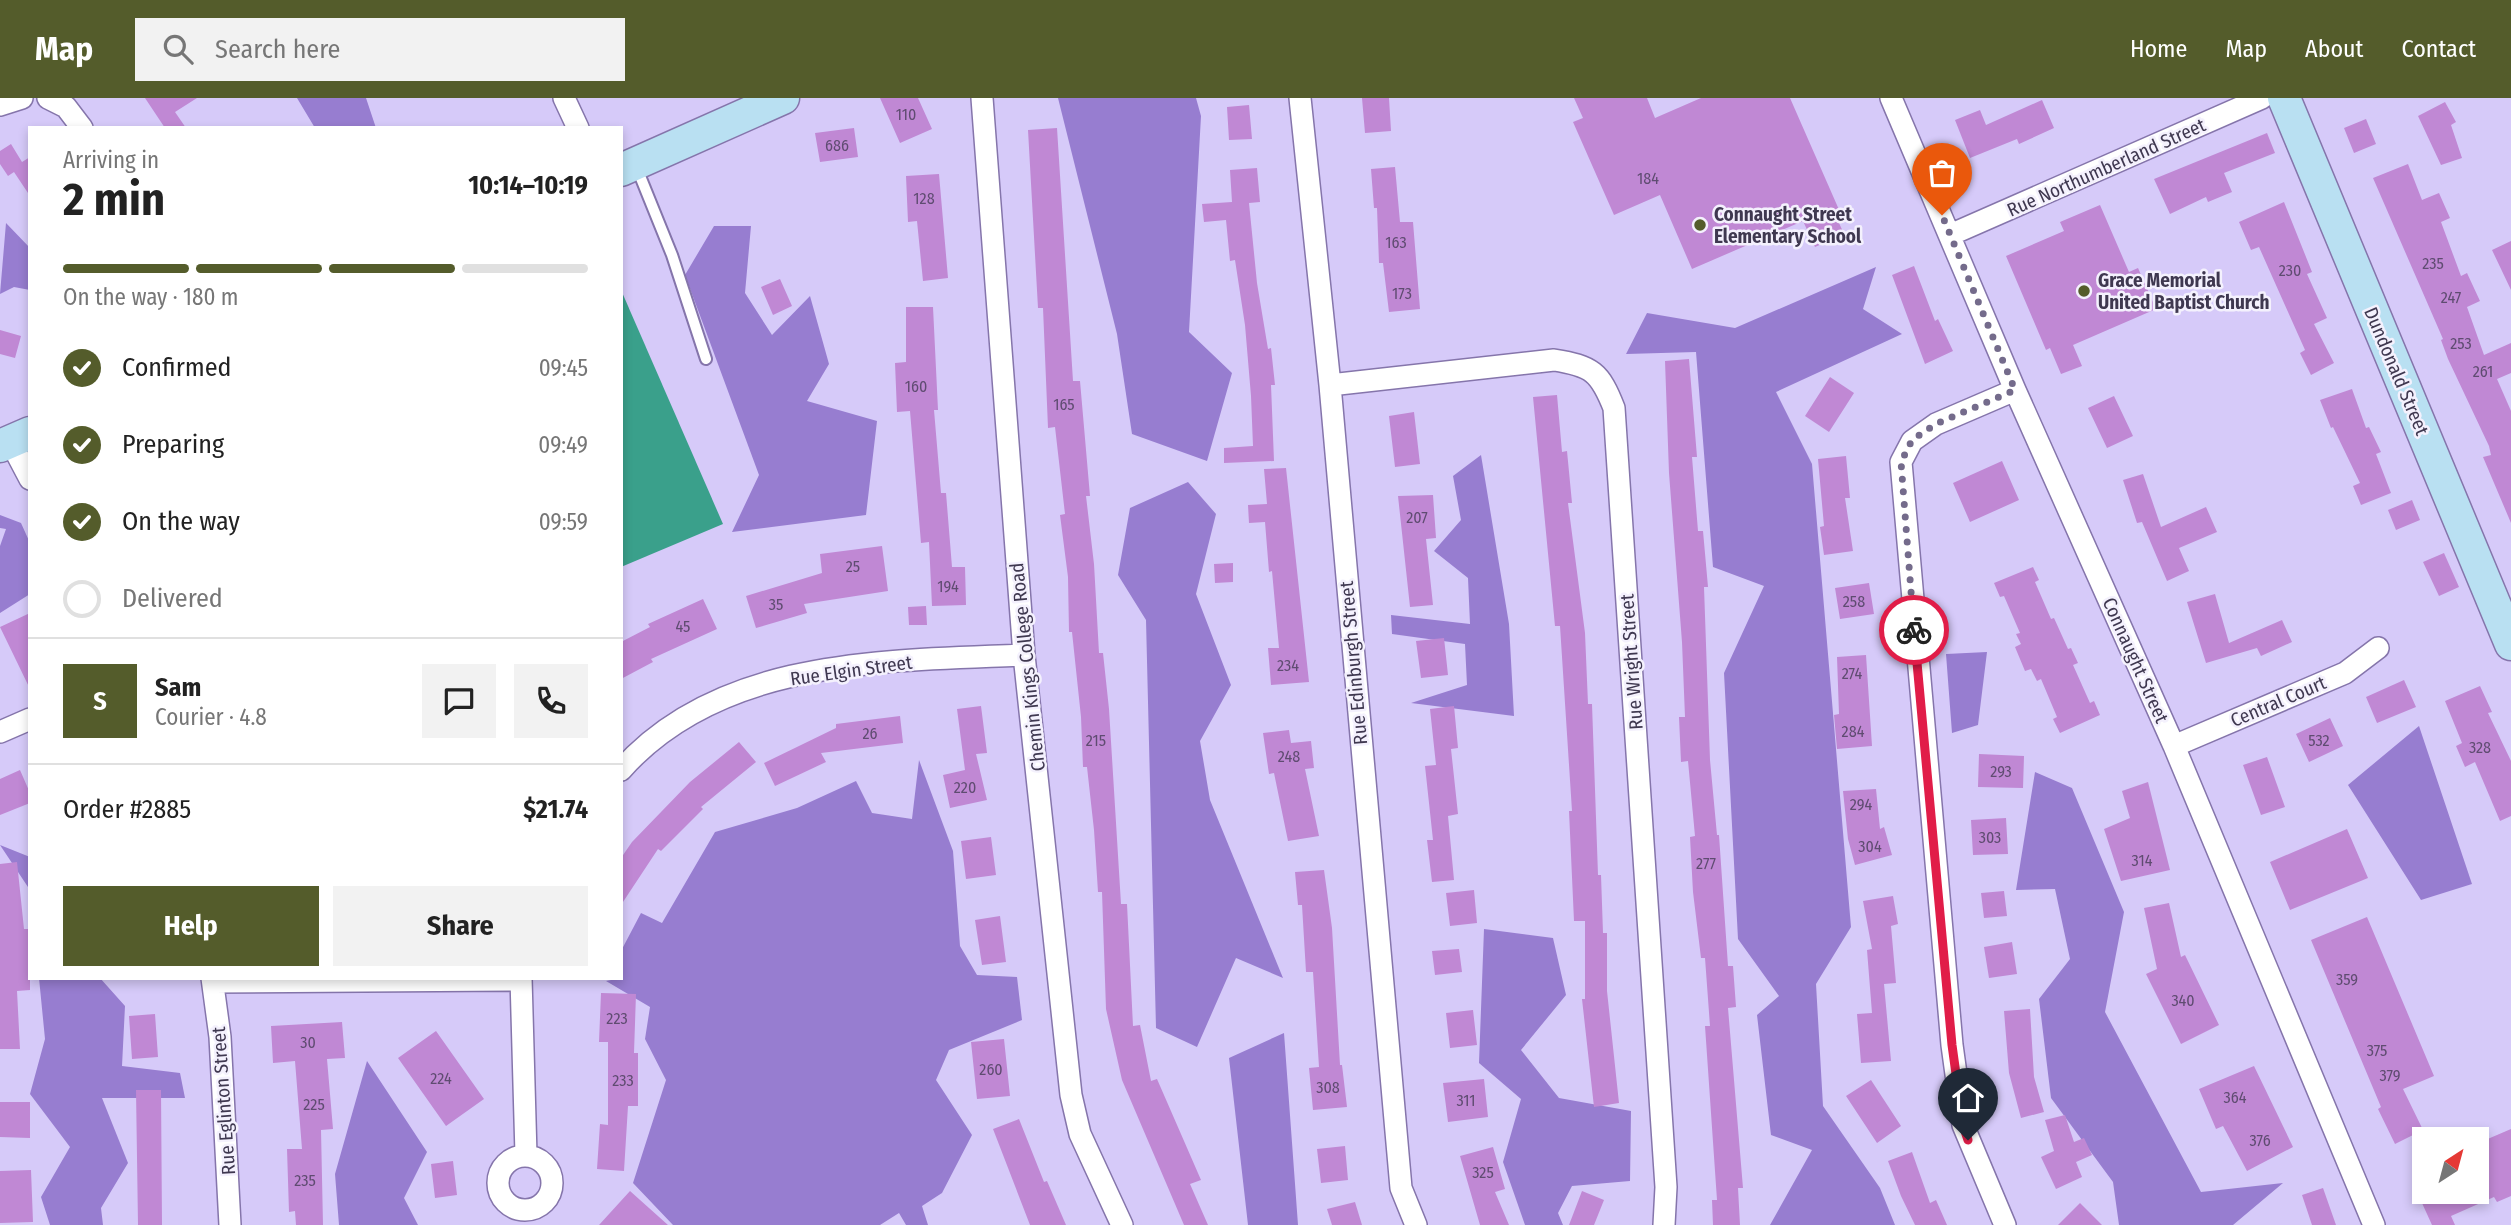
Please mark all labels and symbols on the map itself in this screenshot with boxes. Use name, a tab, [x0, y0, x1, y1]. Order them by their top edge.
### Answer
house number: 110	[896, 105, 916, 124]
street label: Rue Northumberland Street	[2003, 113, 2210, 222]
house number: 686	[825, 136, 849, 155]
pin	[1912, 143, 1972, 215]
house number: 184	[1637, 169, 1659, 188]
house number: 128	[913, 189, 935, 208]
place label: Connaught Street Elementary School	[1714, 203, 1862, 248]
marker: Connaught Street Elementary School	[1692, 217, 1708, 233]
house number: 163	[1385, 233, 1407, 252]
house number: 235	[2422, 254, 2444, 273]
house number: 230	[2279, 261, 2301, 280]
place label: Grace Memorial United Baptist Church	[2098, 269, 2270, 314]
marker: Grace Memorial United Baptist Church	[2076, 283, 2092, 299]
house number: 173	[1392, 284, 1412, 303]
house number: 247	[2441, 288, 2462, 307]
street label: Dundonald Street	[2359, 304, 2434, 439]
house number: 253	[2450, 334, 2472, 353]
house number: 261	[2473, 362, 2493, 381]
house number: 160	[905, 377, 927, 396]
house number: 165	[1053, 395, 1075, 414]
house number: 207	[1406, 508, 1428, 527]
house number: 25	[846, 557, 860, 576]
street label: Chemin Kings College Road	[1005, 562, 1050, 772]
house number: 194	[937, 577, 959, 596]
street label: Rue Edinburgh Street	[1335, 579, 1372, 746]
house number: 258	[1843, 592, 1865, 611]
street label: Rue Wright Street	[1615, 593, 1648, 731]
street label: Connaught Street	[2098, 594, 2174, 727]
house number: 35	[769, 595, 783, 614]
courier	[1879, 595, 1949, 665]
house number: 45	[676, 617, 690, 636]
street label: Rue Elgin Street	[789, 650, 914, 690]
house number: 234	[1277, 656, 1299, 675]
house number: 274	[1842, 664, 1863, 683]
street label: Central Court	[2227, 671, 2330, 732]
house number: 284	[1842, 722, 1865, 741]
house number: 26	[863, 724, 878, 743]
house number: 215	[1086, 731, 1106, 750]
house number: 532	[2308, 731, 2330, 750]
house number: 328	[2469, 738, 2491, 757]
house number: 248	[1278, 747, 1300, 766]
house number: 293	[1990, 762, 2012, 781]
house number: 220	[954, 778, 976, 797]
house number: 294	[1850, 795, 1872, 814]
house number: 303	[1979, 828, 2001, 847]
house number: 304	[1858, 837, 1882, 856]
house number: 314	[2132, 851, 2153, 870]
house number: 277	[1696, 854, 1716, 873]
house number: 359	[2336, 970, 2358, 989]
house number: 340	[2171, 991, 2195, 1010]
house number: 223	[606, 1009, 628, 1028]
street label: Rue Eglinton Street	[207, 1025, 240, 1176]
house number: 30	[300, 1033, 316, 1052]
house number: 375	[2367, 1041, 2387, 1060]
house number: 260	[979, 1060, 1003, 1079]
house number: 379	[2379, 1066, 2401, 1085]
pin	[1938, 1068, 1998, 1140]
house number: 224	[430, 1069, 452, 1088]
house number: 233	[612, 1071, 634, 1090]
house number: 308	[1316, 1078, 1340, 1097]
house number: 364	[2224, 1088, 2247, 1107]
house number: 311	[1456, 1091, 1476, 1110]
house number: 225	[303, 1095, 325, 1114]
north arrow	[2412, 1127, 2488, 1204]
house number: 376	[2249, 1131, 2271, 1150]
house number: 325	[1472, 1163, 1494, 1182]
house number: 235	[294, 1171, 316, 1190]

